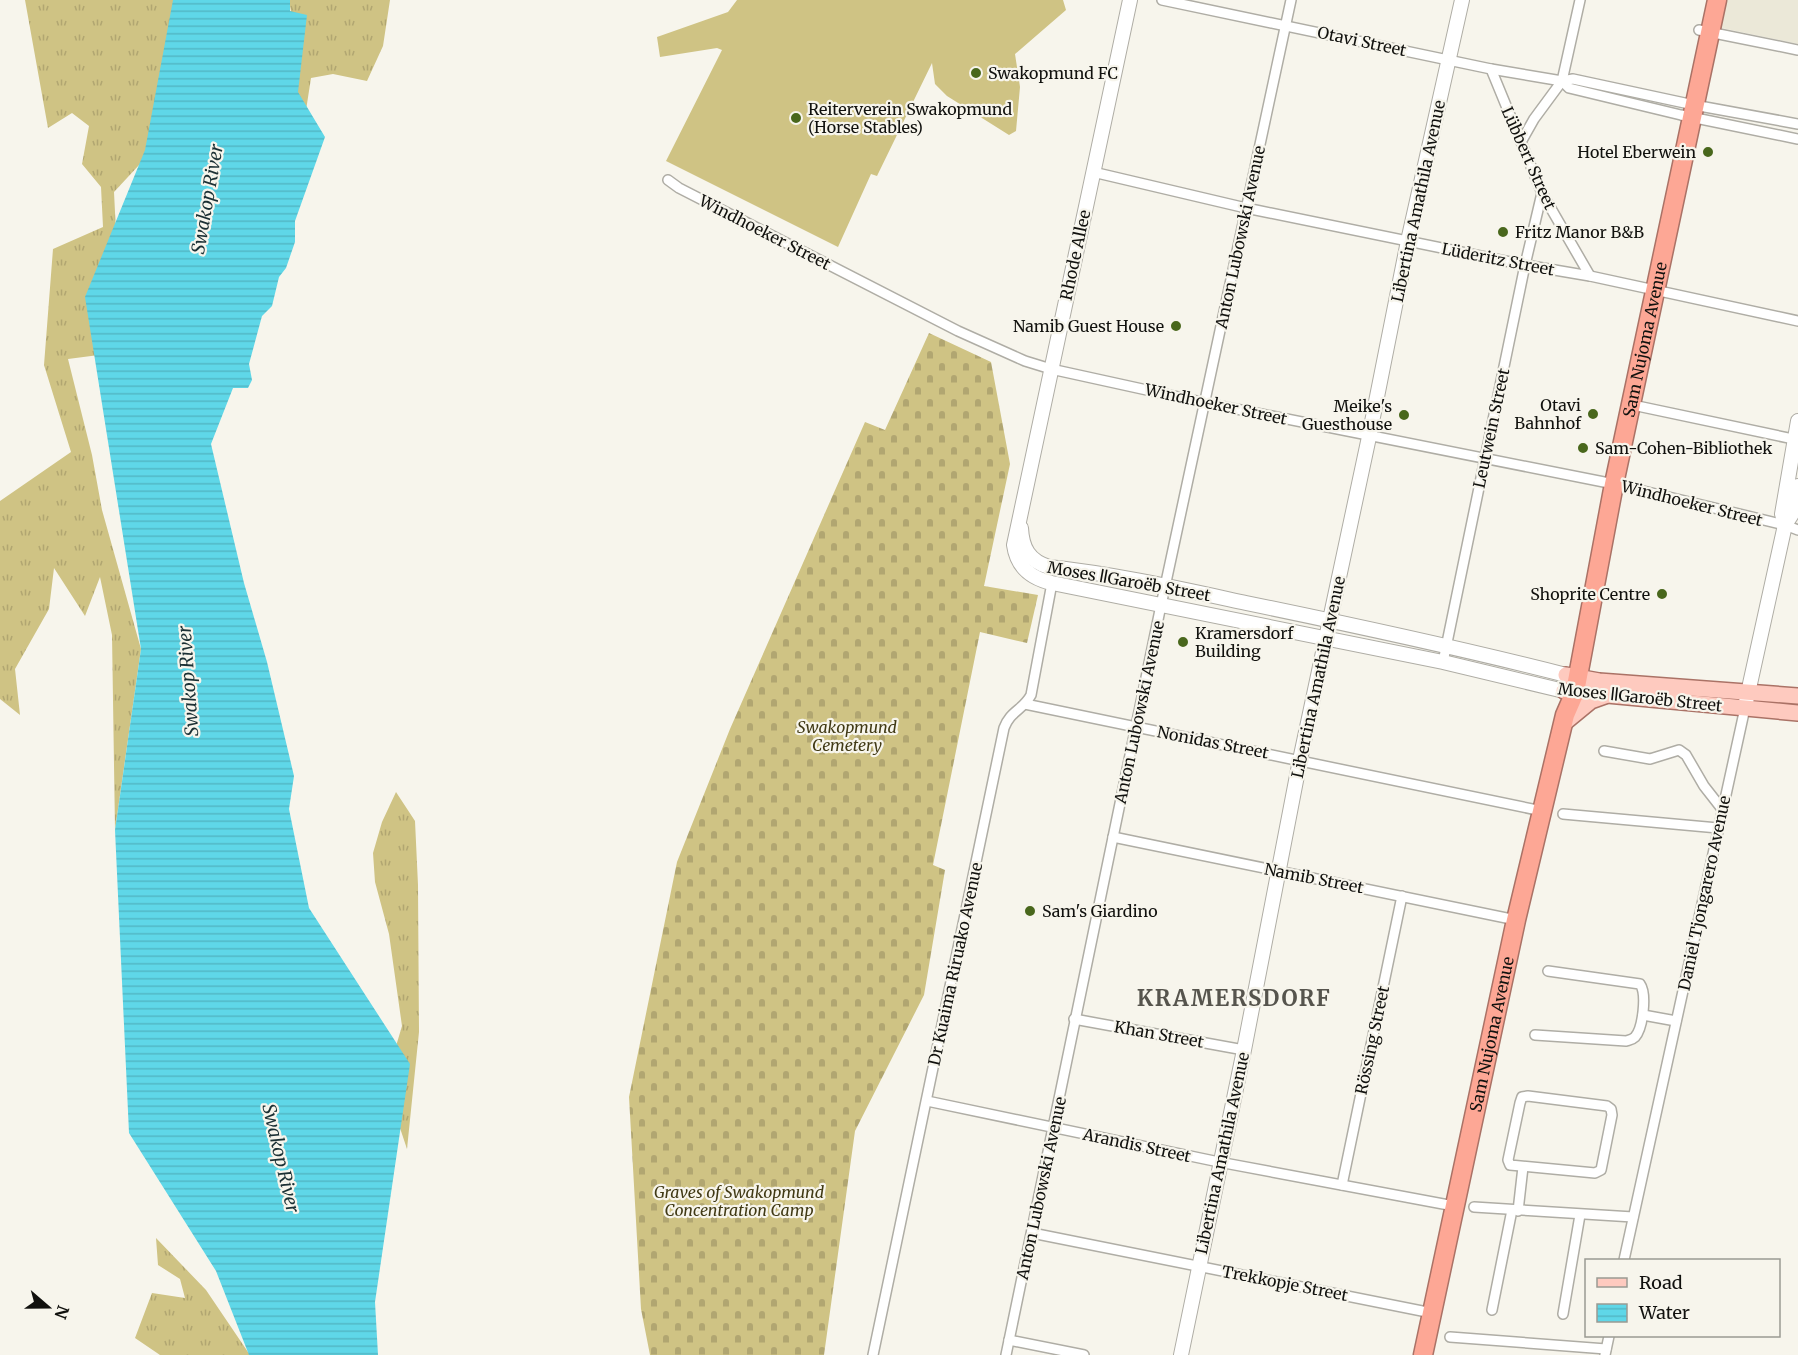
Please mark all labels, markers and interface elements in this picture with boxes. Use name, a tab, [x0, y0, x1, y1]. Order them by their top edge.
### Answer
street label: Otavi Street	[1316, 22, 1409, 60]
place label: Swakopmund FC	[988, 63, 1118, 83]
marker: Swakopmund FC	[969, 66, 983, 80]
street label: Libertina Amathila Avenue	[1387, 98, 1449, 304]
place label: Reiterverein Swakopmund (Horse Stables)	[808, 99, 1012, 137]
street label: Lübbert Street	[1497, 103, 1561, 213]
marker: Reiterverein Swakopmund (Horse Stables)	[789, 111, 803, 125]
water label: Swakop River	[186, 142, 228, 256]
place label: Hotel Eberwein	[1577, 142, 1696, 162]
street label: Anton Lubowski Avenue	[1211, 144, 1269, 331]
marker: Hotel Eberwein	[1701, 145, 1715, 159]
street label: Windhoeker Street	[695, 190, 835, 274]
street label: Rhode Allee	[1056, 208, 1094, 302]
place label: Fritz Manor B&B	[1515, 222, 1644, 242]
marker: Fritz Manor B&B	[1496, 225, 1510, 239]
street label: Lüderitz Street	[1440, 238, 1557, 280]
street label: Sam Nujoma Avenue	[1618, 260, 1671, 419]
place label: Namib Guest House	[1013, 316, 1164, 336]
marker: Namib Guest House	[1169, 319, 1183, 333]
street label: Leutwein Street	[1469, 366, 1514, 490]
street label: Windhoeker Street	[1142, 379, 1290, 429]
place label: Otavi Bahnhof	[1514, 395, 1582, 433]
place label: Meike's Guesthouse	[1302, 396, 1392, 434]
marker: Otavi Bahnhof	[1586, 407, 1600, 421]
marker: Meike's Guesthouse	[1397, 408, 1411, 422]
place label: Sam-Cohen-Bibliothek	[1595, 438, 1773, 458]
marker: Sam-Cohen-Bibliothek	[1576, 441, 1590, 455]
street label: Windhoeker Street	[1618, 476, 1765, 530]
street label: Moses ǁGaroëb Street	[1046, 557, 1213, 605]
street label: Libertina Amathila Avenue	[1287, 574, 1349, 780]
place label: Shoprite Centre	[1530, 584, 1650, 604]
marker: Shoprite Centre	[1655, 587, 1669, 601]
street label: Anton Lubowski Avenue	[1110, 619, 1168, 806]
place label: Kramersdorf Building	[1195, 623, 1294, 661]
water label: Swakop River	[173, 624, 203, 737]
marker: Kramersdorf Building	[1176, 635, 1190, 649]
street label: Moses ǁGaroëb Street	[1557, 678, 1724, 716]
park label: Swakopmund Cemetery	[797, 717, 898, 755]
street label: Nonidas Street	[1156, 721, 1271, 763]
street label: Daniel Tjongarero Avenue	[1674, 794, 1734, 992]
street label: Namib Street	[1263, 859, 1366, 898]
street label: Dr Kuaima Riruako Avenue	[924, 861, 986, 1067]
place label: Sam's Giardino	[1042, 901, 1157, 921]
marker: Sam's Giardino	[1023, 904, 1037, 918]
street label: Sam Nujoma Avenue	[1465, 955, 1518, 1114]
street label: Rössing Street	[1351, 983, 1393, 1096]
district label: KRAMERSDORF	[1137, 984, 1331, 1012]
street label: Khan Street	[1113, 1016, 1206, 1052]
street label: Libertina Amathila Avenue	[1191, 1050, 1253, 1256]
street label: Anton Lubowski Avenue	[1012, 1095, 1070, 1282]
water label: Swakop River	[257, 1101, 305, 1215]
street label: Arandis Street	[1080, 1124, 1194, 1166]
park label: Graves of Swakopmund Concentration Camp	[654, 1182, 825, 1220]
legend	[1585, 1259, 1780, 1337]
street label: Trekkopje Street	[1220, 1261, 1350, 1305]
text: Road	[1639, 1271, 1683, 1294]
north arrow	[18, 1277, 78, 1337]
text: Water	[1638, 1301, 1690, 1324]
text: N	[50, 1303, 74, 1322]

